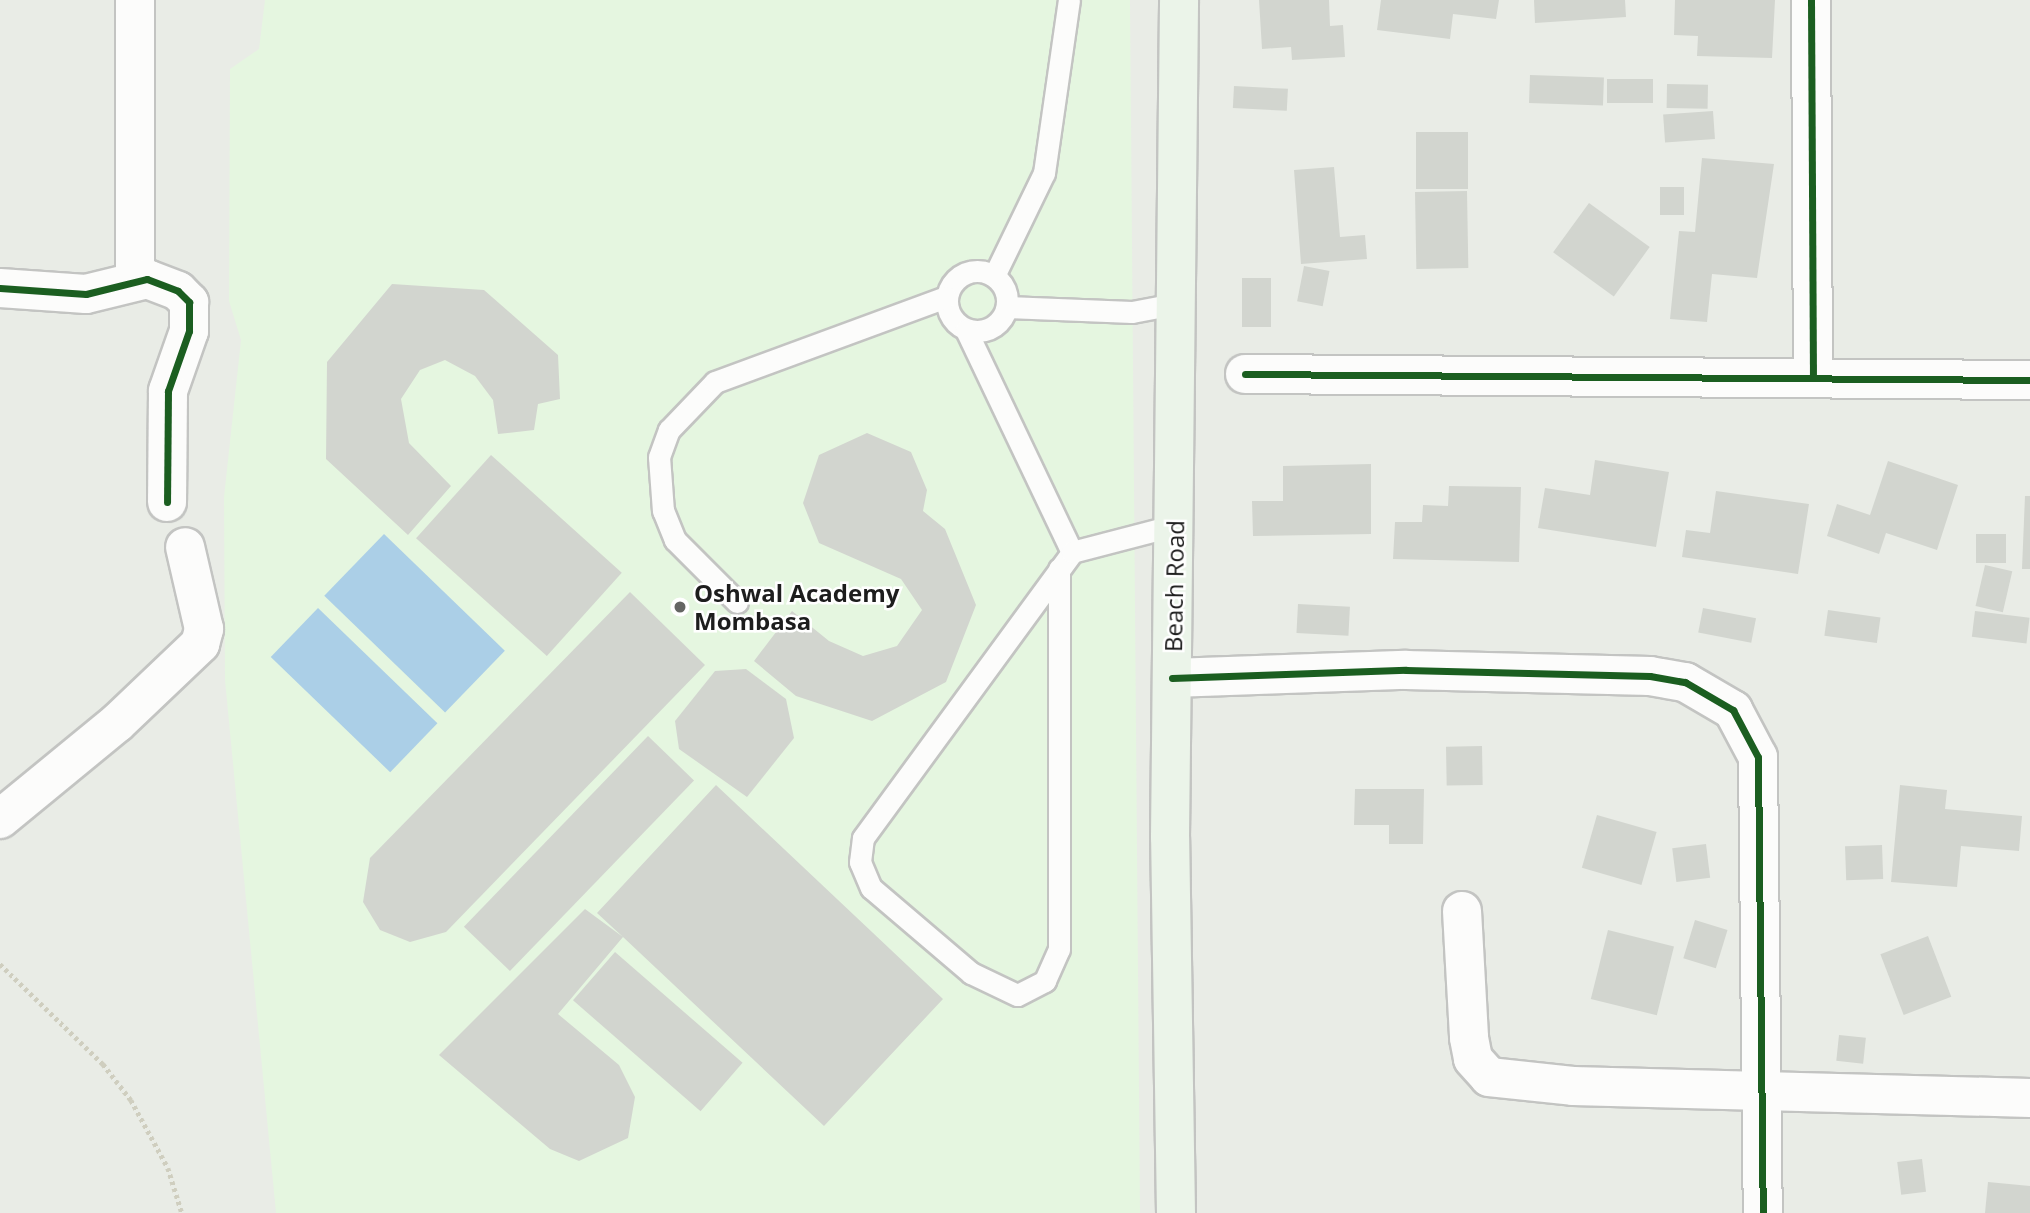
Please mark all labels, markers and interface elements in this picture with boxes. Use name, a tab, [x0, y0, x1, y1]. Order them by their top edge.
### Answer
street label: Beach Road	[1158, 520, 1190, 652]
place label: Oshwal Academy Mombasa	[694, 579, 899, 635]
marker: Oshwal Academy Mombasa	[672, 599, 688, 615]

